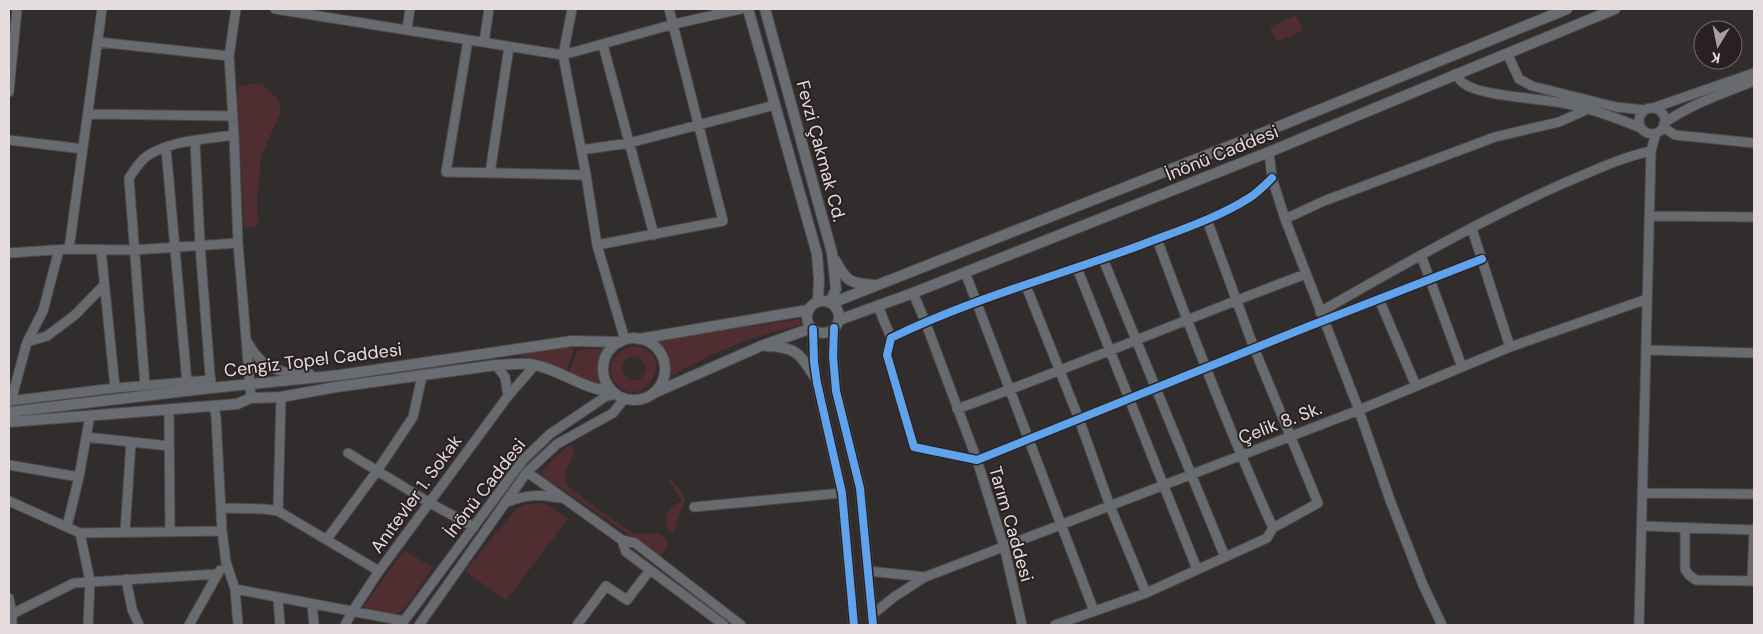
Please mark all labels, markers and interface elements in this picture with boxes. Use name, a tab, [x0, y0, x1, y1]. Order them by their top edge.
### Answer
north arrow	[1693, 20, 1743, 70]
text: K	[1710, 48, 1722, 67]
street label: Fevzi Çakmak Cd.	[791, 78, 851, 224]
street label: İnönü Caddesi	[1162, 119, 1282, 187]
street label: Cengiz Topel Caddesi	[223, 337, 403, 383]
street label: Çelik 8. Sk.	[1235, 396, 1325, 450]
street label: Anıtevler 1. Sokak	[365, 430, 467, 558]
street label: İnönü Caddesi	[439, 434, 531, 542]
street label: Tarım Caddesi	[983, 464, 1039, 584]

